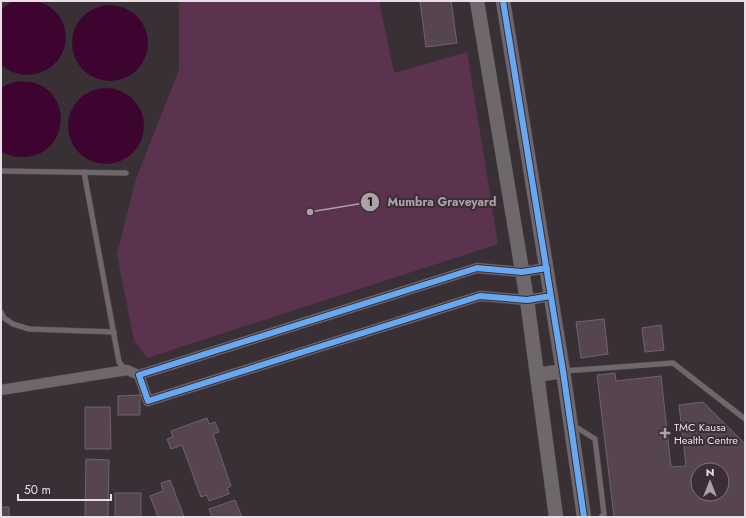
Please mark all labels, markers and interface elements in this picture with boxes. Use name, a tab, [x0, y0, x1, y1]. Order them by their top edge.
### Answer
callout: Mumbra Graveyard	[360, 190, 505, 214]
text: 1	[367, 193, 373, 211]
text: Mumbra Graveyard	[388, 193, 496, 211]
place label: TMC Kausa Health Centre	[674, 419, 738, 448]
marker: TMC Kausa Health Centre	[659, 427, 671, 439]
north arrow	[690, 462, 730, 502]
text: N	[706, 464, 714, 480]
scale bar	[18, 476, 111, 502]
text: 50 m	[24, 481, 51, 499]

